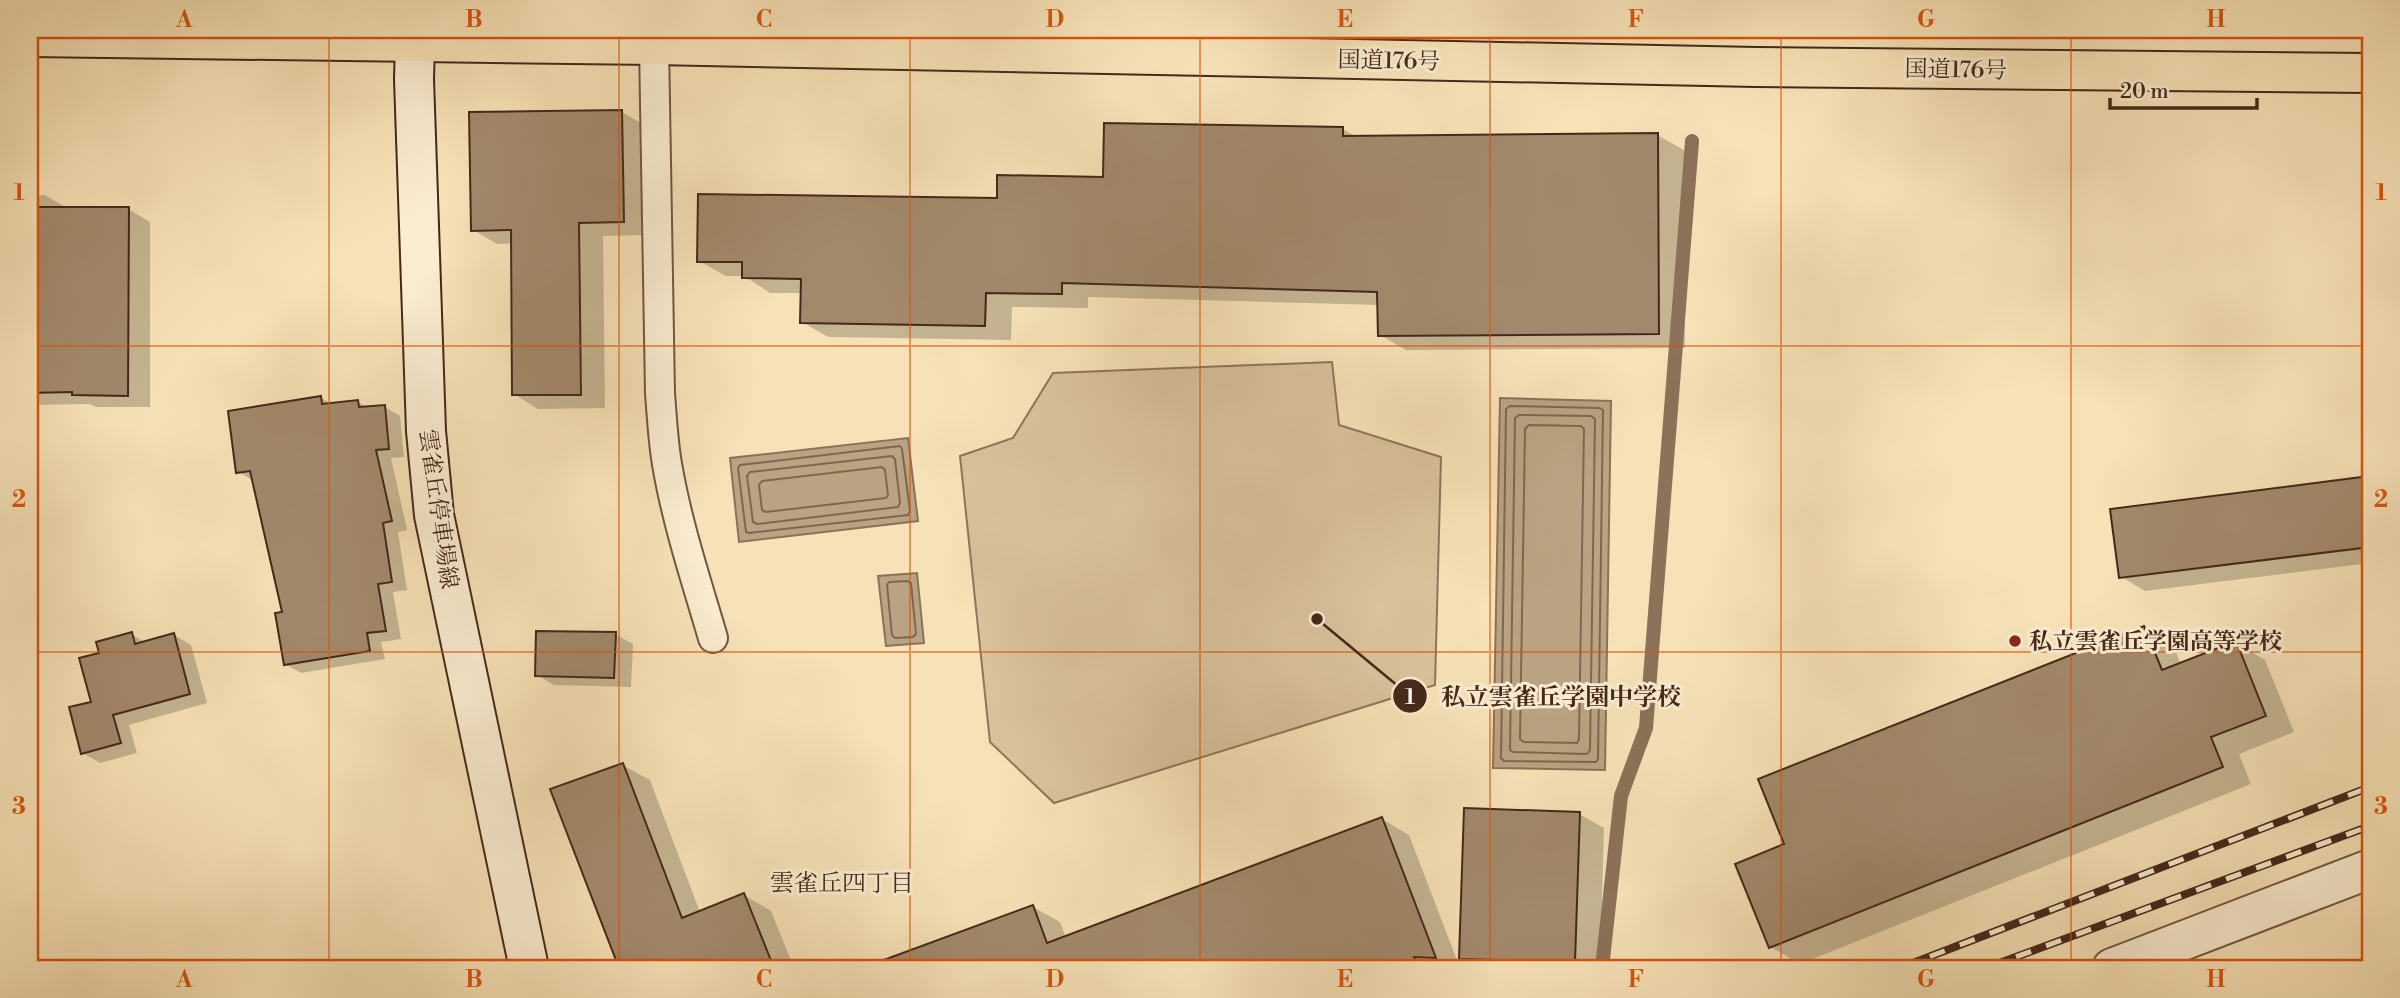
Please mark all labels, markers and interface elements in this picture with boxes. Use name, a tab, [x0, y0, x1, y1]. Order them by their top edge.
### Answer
text: A	[175, 6, 193, 34]
text: B	[465, 6, 483, 34]
text: C	[756, 6, 772, 34]
text: D	[1046, 6, 1064, 34]
text: E	[1337, 6, 1353, 34]
text: F	[1628, 6, 1644, 34]
text: G	[1917, 6, 1935, 34]
text: H	[2207, 6, 2226, 34]
street label: 国道176号	[1337, 46, 1440, 76]
street label: 国道176号	[1904, 55, 2007, 85]
scale bar	[2110, 66, 2256, 110]
text: 20 m	[2120, 79, 2169, 105]
text: 1	[13, 179, 25, 207]
text: 1	[2375, 179, 2387, 207]
street label: 雲雀丘停車場線	[413, 427, 463, 591]
text: 2	[12, 486, 26, 514]
text: 2	[2374, 486, 2388, 514]
place label: 私立雲雀丘学園高等学校	[2029, 628, 2282, 656]
marker: 私立雲雀丘学園高等学校	[2007, 633, 2023, 649]
callout: 私立雲雀丘学園中学校	[1392, 674, 1695, 719]
text: 私立雲雀丘学園中学校	[1441, 683, 1681, 713]
text: 1	[1405, 685, 1415, 711]
text: 3	[12, 793, 26, 821]
text: 3	[2374, 793, 2388, 821]
district label: 雲雀丘四丁目	[770, 869, 914, 899]
text: A	[175, 966, 193, 994]
text: B	[465, 966, 483, 994]
text: C	[756, 966, 772, 994]
text: D	[1046, 966, 1064, 994]
text: E	[1337, 966, 1353, 994]
text: F	[1628, 966, 1644, 994]
text: G	[1917, 966, 1935, 994]
text: H	[2207, 966, 2226, 994]

